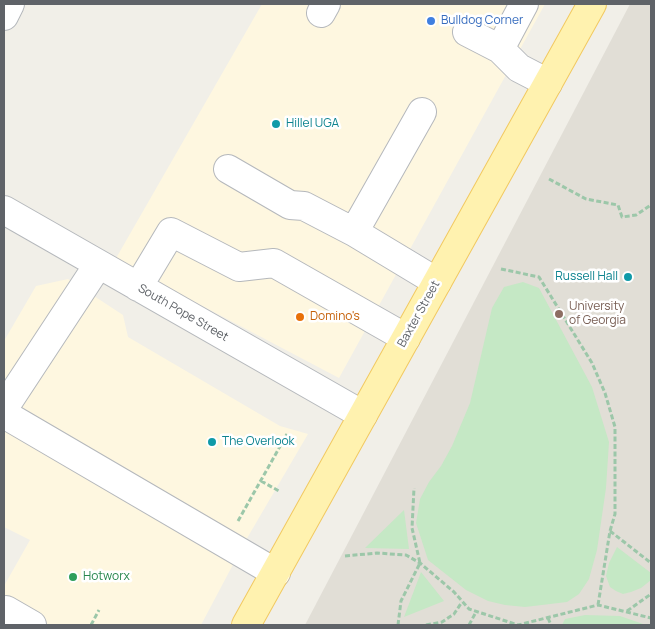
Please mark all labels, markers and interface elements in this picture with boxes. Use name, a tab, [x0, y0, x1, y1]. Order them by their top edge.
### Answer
place label: Bulldog Corner	[441, 14, 523, 28]
marker: Bulldog Corner	[425, 15, 437, 27]
place label: Hillel UGA	[286, 117, 339, 131]
marker: Hillel UGA	[270, 118, 282, 130]
place label: Russell Hall	[555, 270, 618, 284]
marker: Russell Hall	[622, 271, 634, 283]
street label: Baxter Street	[395, 278, 443, 350]
street label: South Pope Street	[135, 281, 231, 345]
place label: University of Georgia	[569, 300, 626, 328]
marker: University of Georgia	[553, 308, 565, 320]
place label: Domino's	[310, 310, 360, 324]
marker: Domino's	[294, 311, 306, 323]
place label: The Overlook	[222, 435, 295, 449]
marker: The Overlook	[206, 436, 218, 448]
place label: Hotworx	[83, 570, 130, 584]
marker: Hotworx	[67, 571, 79, 583]

